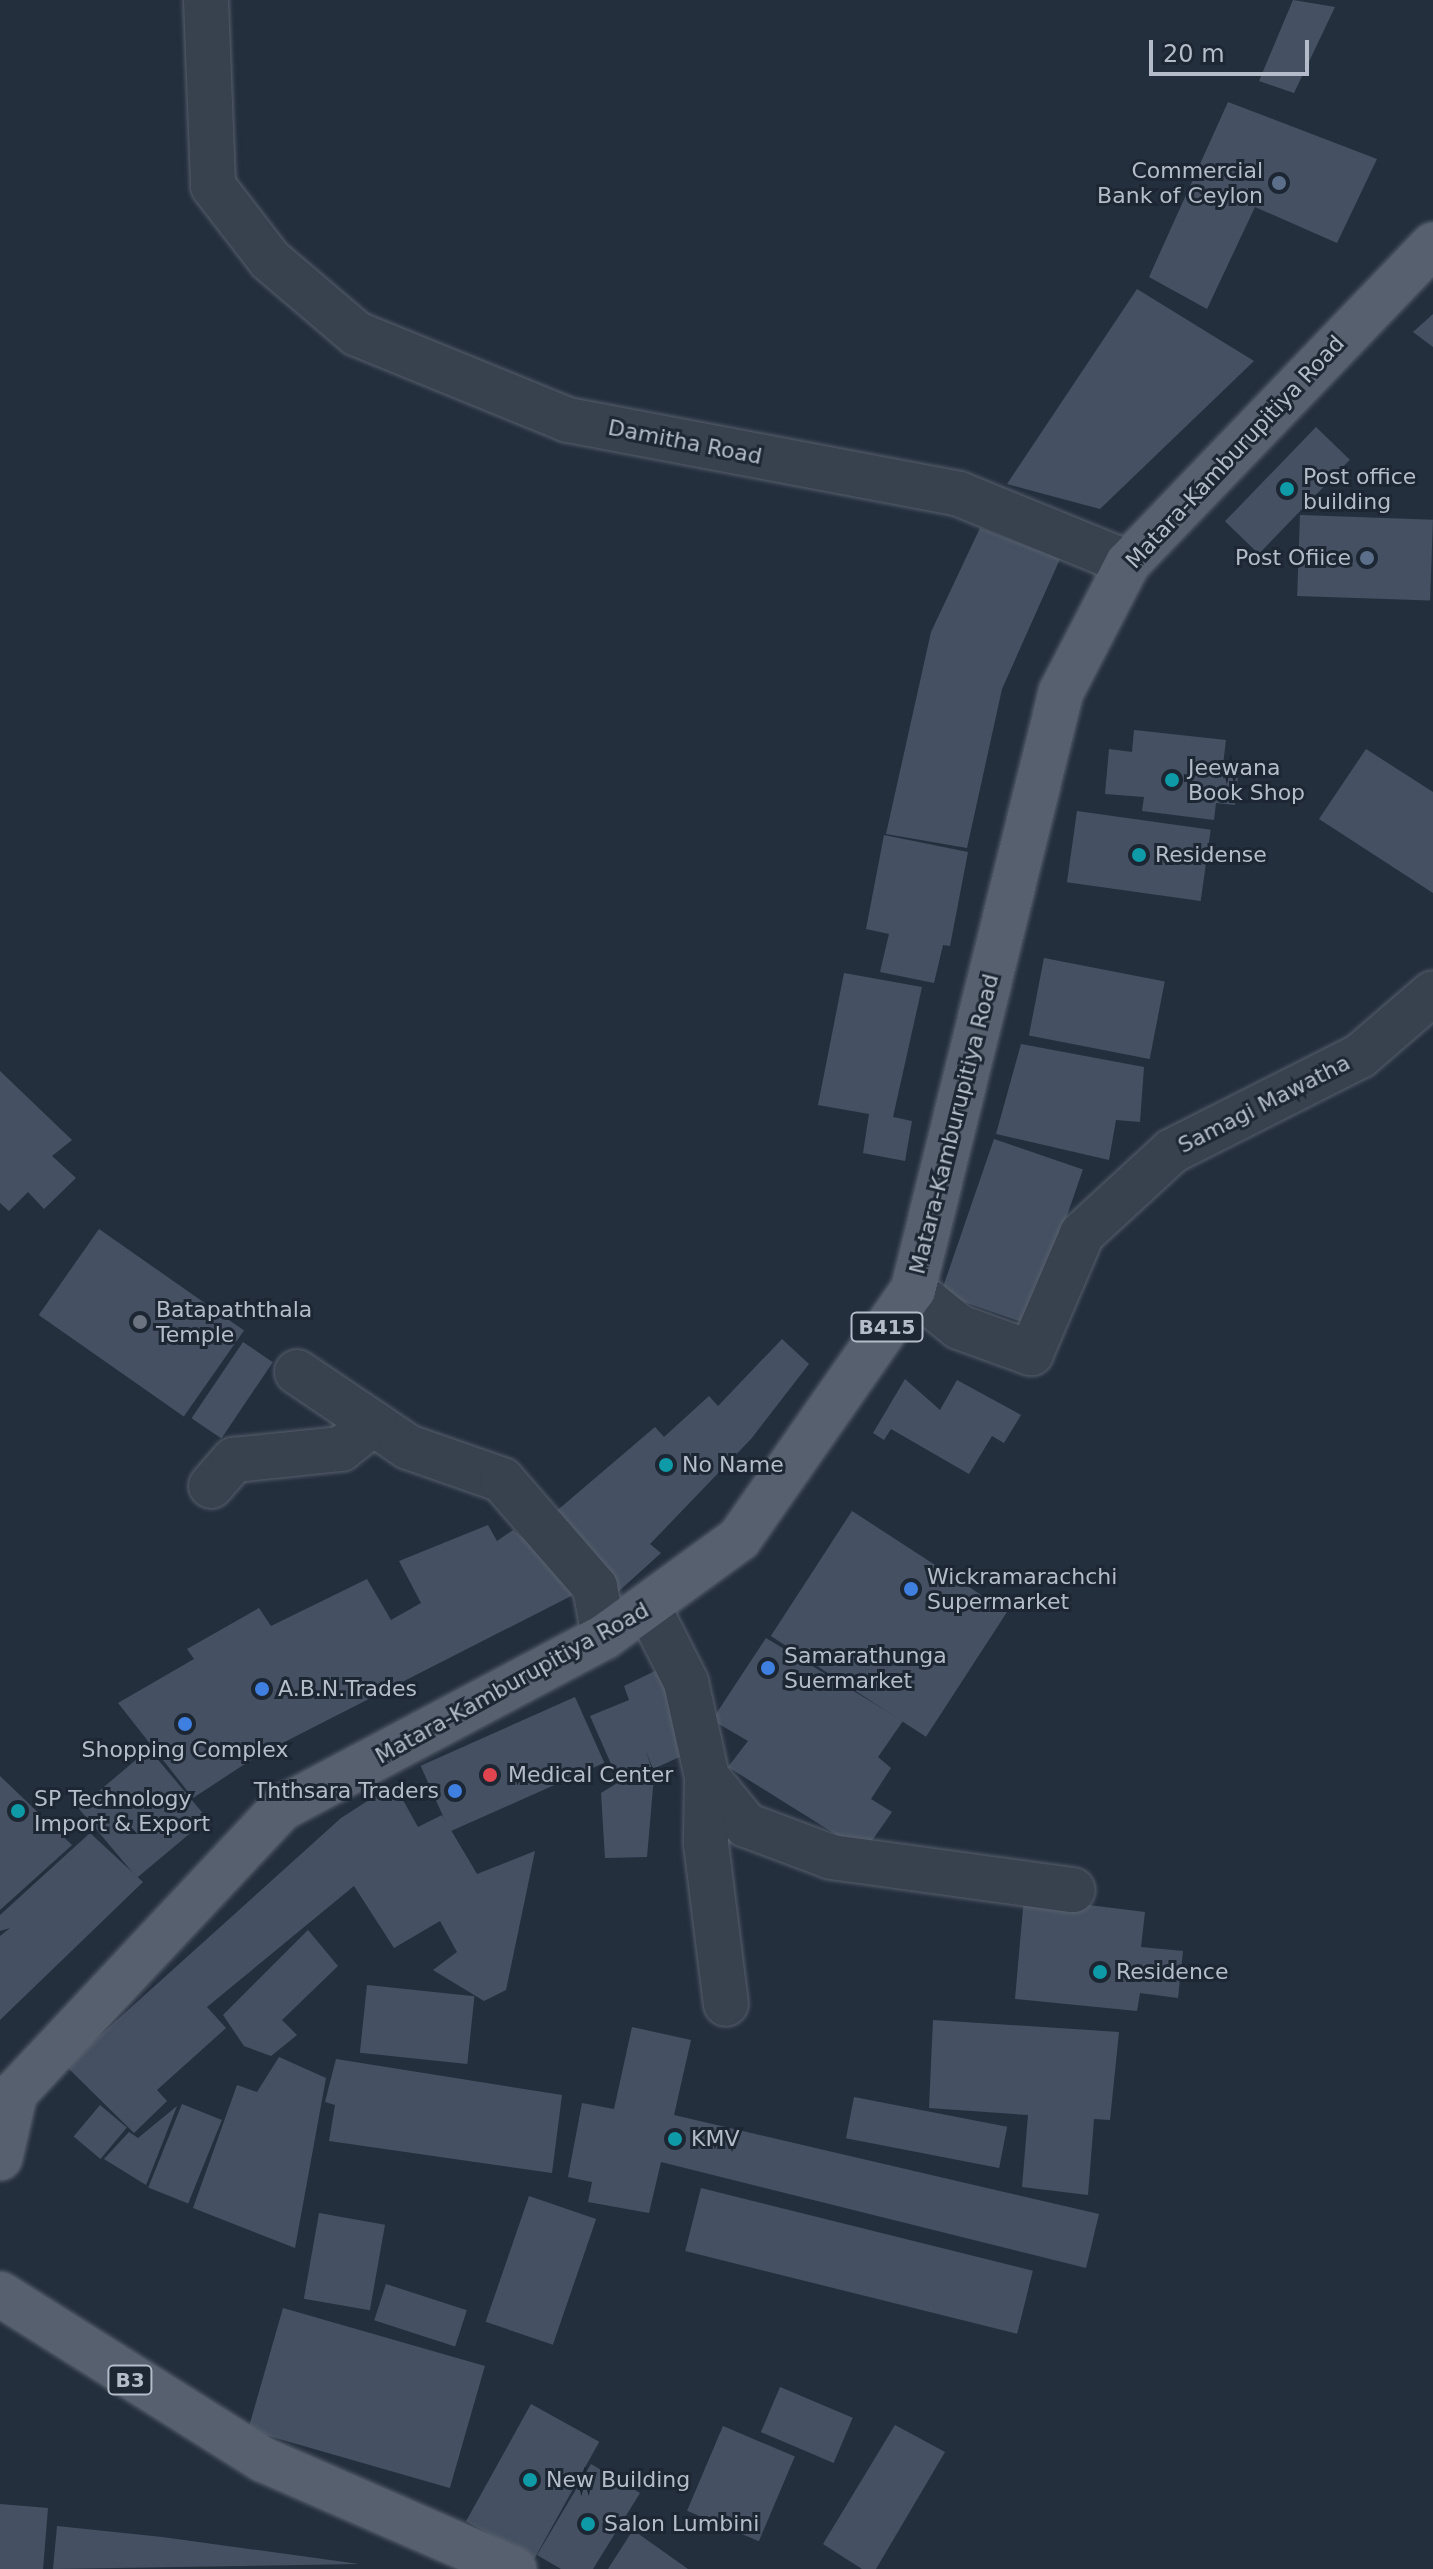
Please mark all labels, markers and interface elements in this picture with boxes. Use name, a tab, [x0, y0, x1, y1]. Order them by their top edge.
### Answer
scale bar	[1153, 24, 1313, 74]
text: 20 m	[1163, 40, 1225, 68]
place label: Commercial Bank of Ceylon	[1097, 157, 1263, 208]
marker: Commercial Bank of Ceylon	[1270, 174, 1288, 192]
street label: Matara-Kamburupitiya Road	[1120, 330, 1350, 574]
street label: Damitha Road	[606, 414, 764, 470]
place label: Post office building	[1303, 463, 1416, 514]
marker: Post office building	[1278, 480, 1296, 498]
place label: Post Ofiice	[1235, 545, 1351, 571]
marker: Post Ofiice	[1358, 549, 1376, 567]
place label: Jeewana Book Shop	[1188, 754, 1305, 806]
marker: Jeewana Book Shop	[1163, 771, 1181, 789]
place label: Residense	[1155, 842, 1267, 868]
marker: Residense	[1130, 846, 1148, 864]
street label: Matara-Kamburupitiya Road	[904, 971, 1004, 1277]
street label: Samagi Mawatha	[1174, 1049, 1354, 1159]
place label: Batapaththala Temple	[156, 1296, 312, 1348]
road number: B415	[849, 1311, 925, 1343]
marker: Batapaththala Temple	[131, 1313, 149, 1331]
place label: No Name	[682, 1452, 784, 1478]
marker: No Name	[657, 1456, 675, 1474]
place label: Wickramarachchi Supermarket	[927, 1563, 1117, 1614]
marker: Wickramarachchi Supermarket	[902, 1580, 920, 1598]
street label: Matara-Kamburupitiya Road	[371, 1597, 653, 1769]
place label: Samarathunga Suermarket	[784, 1642, 947, 1694]
marker: Samarathunga Suermarket	[759, 1659, 777, 1677]
place label: A.B.N.Trades	[278, 1676, 417, 1702]
marker: A.B.N.Trades	[253, 1680, 271, 1698]
marker: Shopping Complex	[176, 1715, 194, 1733]
place label: Shopping Complex	[82, 1737, 288, 1763]
place label: Medical Center	[508, 1762, 673, 1788]
marker: Medical Center	[479, 1764, 501, 1786]
place label: Ththsara Traders	[254, 1778, 439, 1804]
marker: Ththsara Traders	[446, 1782, 464, 1800]
place label: SP Technology Import & Export	[34, 1785, 210, 1836]
marker: SP Technology Import & Export	[9, 1802, 27, 1820]
place label: Residence	[1116, 1959, 1228, 1985]
marker: Residence	[1091, 1963, 1109, 1981]
place label: KMV	[691, 2126, 739, 2152]
marker: KMV	[666, 2130, 684, 2148]
road number: B3	[106, 2364, 154, 2396]
place label: New Building	[546, 2467, 690, 2493]
marker: New Building	[521, 2471, 539, 2489]
place label: Salon Lumbini	[604, 2511, 759, 2537]
marker: Salon Lumbini	[579, 2515, 597, 2533]

